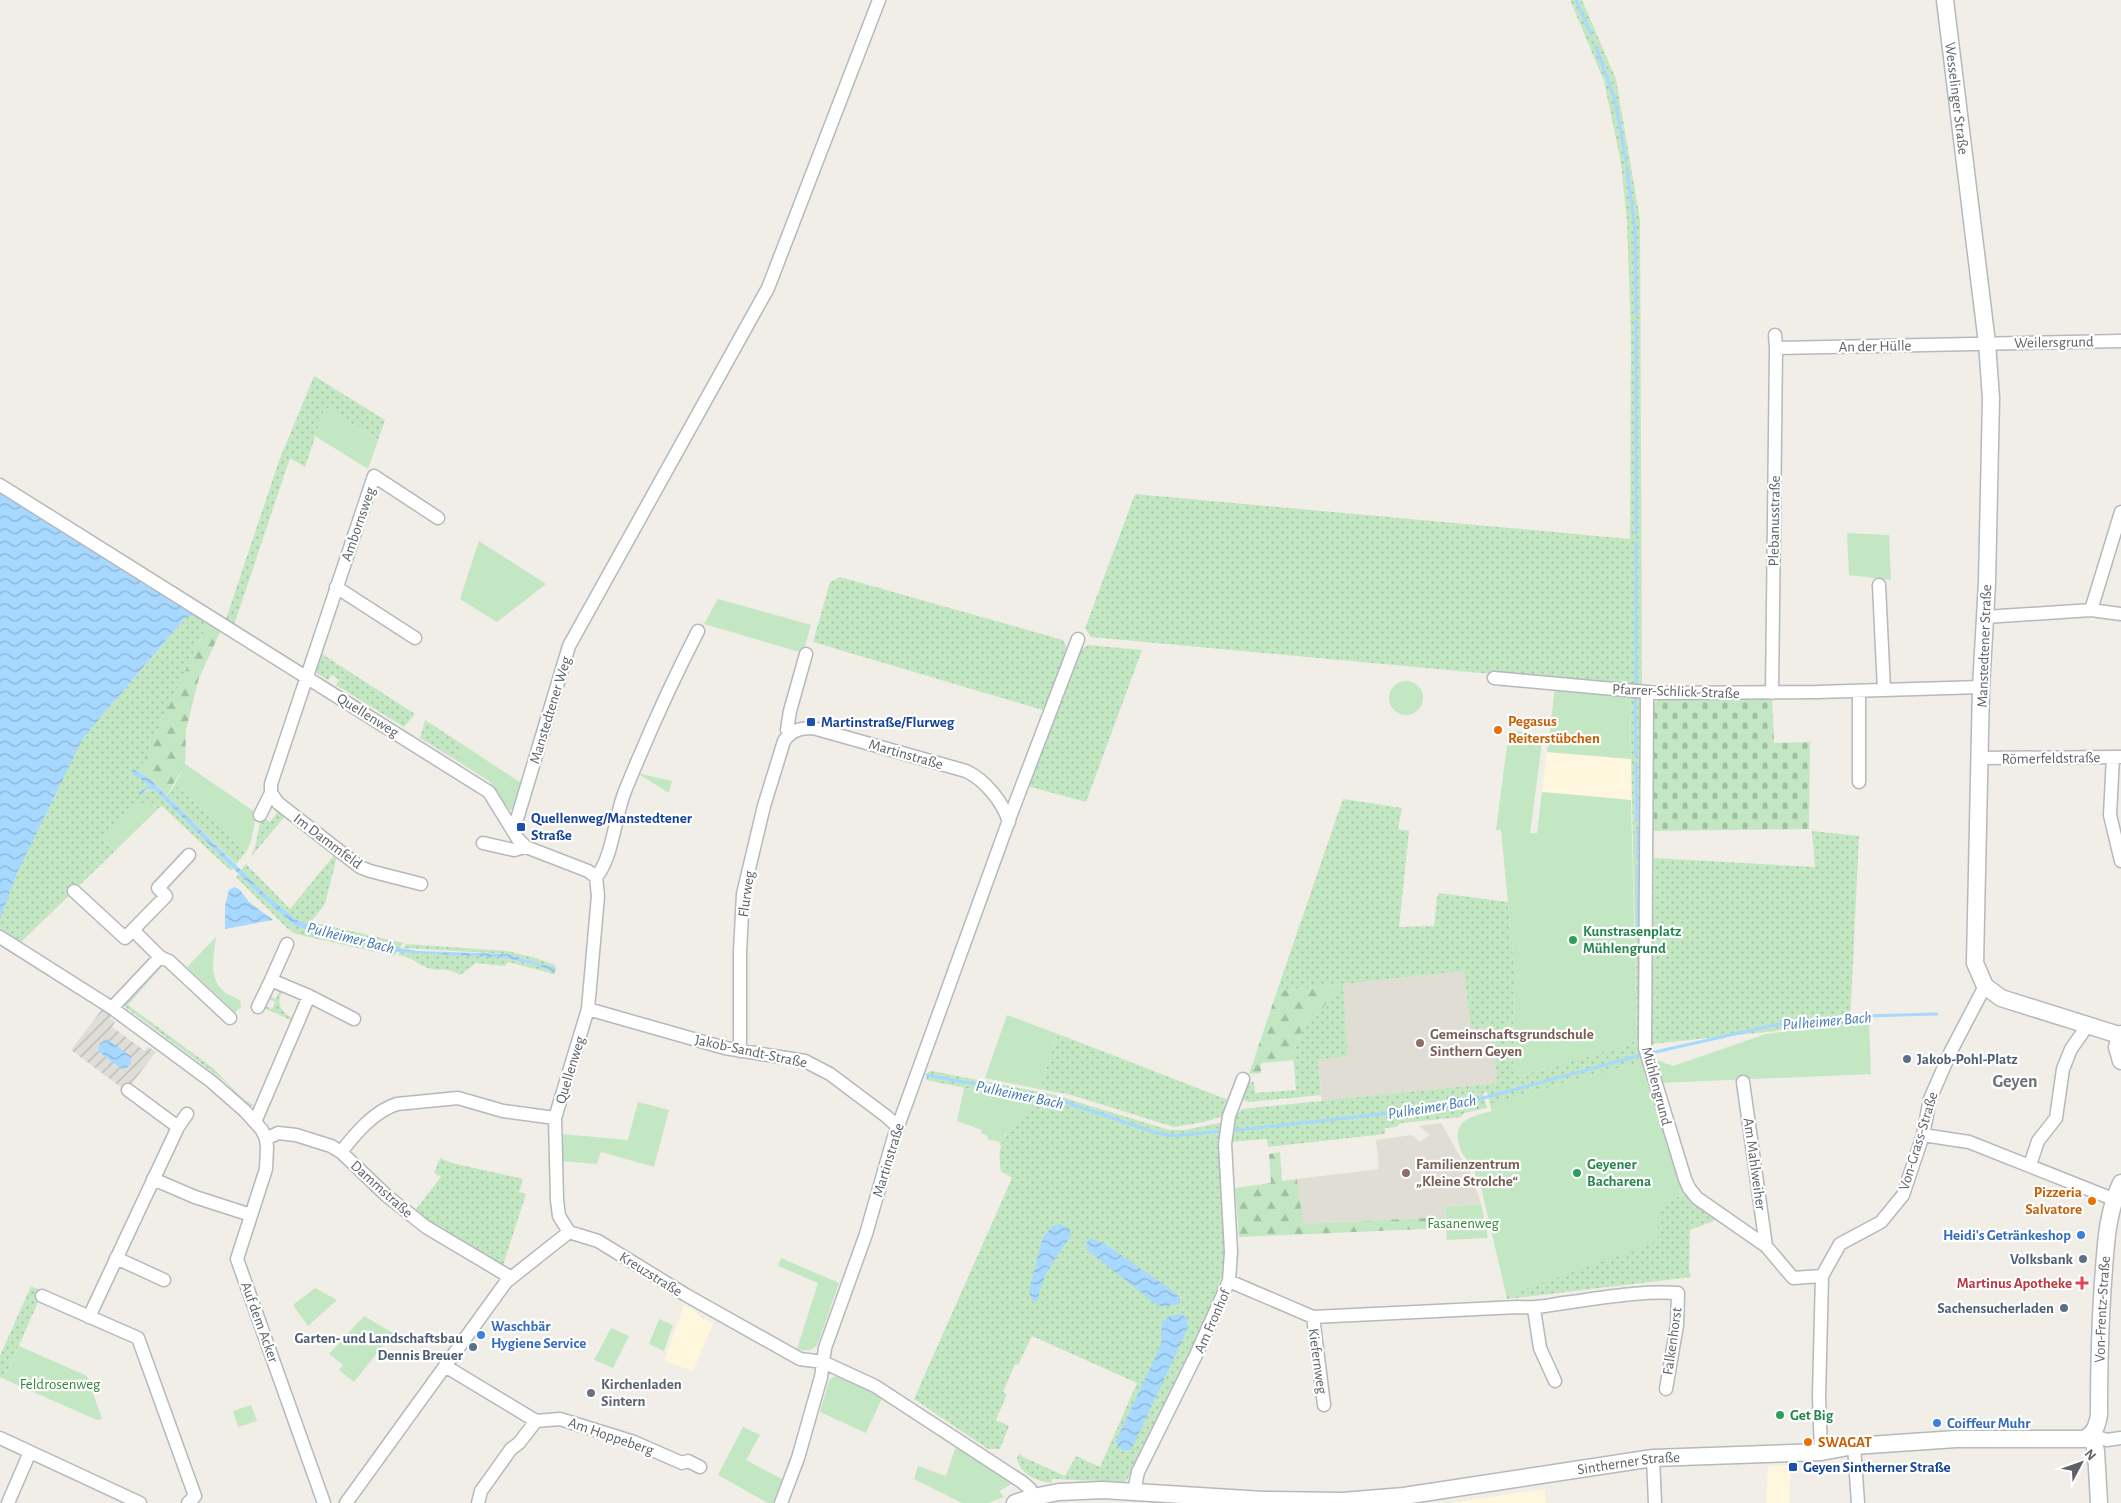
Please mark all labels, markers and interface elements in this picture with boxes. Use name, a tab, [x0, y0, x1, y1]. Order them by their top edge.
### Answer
street label: Wesselinger Straße	[1942, 41, 1971, 155]
street label: Weilersgrund	[2014, 334, 2094, 351]
street label: An der Hülle	[1838, 338, 1912, 355]
street label: Plebanusstraße	[1766, 475, 1783, 567]
street label: Ambornsweg	[339, 484, 378, 563]
street label: Manstedtener Straße	[1975, 584, 1994, 708]
street label: Manstedtener Weg	[527, 654, 574, 766]
street label: Pfarrer-Schlick-Straße	[1612, 682, 1740, 701]
street label: Quellenweg	[334, 691, 402, 741]
place label: Pegasus Reiterstübchen	[1508, 714, 1600, 746]
place label: Martinstraße/Flurweg	[821, 715, 955, 730]
marker: Martinstraße/Flurweg	[805, 716, 817, 728]
marker: Pegasus Reiterstübchen	[1492, 724, 1504, 736]
street label: Martinstraße	[867, 737, 945, 772]
street label: Römerfeldstraße	[2002, 750, 2101, 767]
street label: Im Dammfeld	[291, 811, 365, 872]
place label: Quellenweg/Manstedtener Straße	[531, 811, 693, 843]
marker: Quellenweg/Manstedtener Straße	[515, 821, 527, 833]
street label: Flurweg	[736, 869, 757, 918]
water label: Pulheimer Bach	[306, 919, 396, 957]
place label: Kunstrasenplatz Mühlengrund	[1583, 924, 1681, 956]
marker: Kunstrasenplatz Mühlengrund	[1567, 934, 1579, 946]
water label: Pulheimer Bach	[1782, 1009, 1872, 1033]
place label: Gemeinschaftsgrundschule Sinthern Geyen	[1430, 1027, 1594, 1059]
street label: Jakob-Sandt-Straße	[693, 1032, 809, 1071]
street label: Quellenweg	[553, 1034, 588, 1106]
marker: Gemeinschaftsgrundschule Sinthern Geyen	[1414, 1037, 1426, 1049]
street label: Mühlengrund	[1639, 1045, 1674, 1127]
place label: Jakob-Pohl-Platz	[1917, 1052, 2018, 1067]
marker: Jakob-Pohl-Platz	[1901, 1053, 1913, 1065]
district label: Geyen	[1993, 1073, 2037, 1091]
water label: Pulheimer Bach	[974, 1078, 1065, 1112]
street label: Von-Grass-Straße	[1896, 1090, 1941, 1192]
water label: Pulheimer Bach	[1387, 1092, 1477, 1122]
street label: Am Mahlweiher	[1741, 1117, 1768, 1211]
street label: Martinstraße	[870, 1121, 907, 1199]
place label: Familienzentrum „Kleine Strolche“	[1416, 1157, 1520, 1189]
place label: Geyener Bacharena	[1587, 1157, 1651, 1189]
street label: Dammstraße	[348, 1158, 416, 1221]
marker: Familienzentrum „Kleine Strolche“	[1400, 1167, 1412, 1179]
marker: Geyener Bacharena	[1571, 1167, 1583, 1179]
place label: Pizzeria Salvatore	[2025, 1185, 2082, 1217]
marker: Pizzeria Salvatore	[2086, 1195, 2098, 1207]
park label: Fasanenweg	[1427, 1216, 1499, 1231]
place label: Heidi's Getränkeshop	[1943, 1228, 2071, 1243]
marker: Heidi's Getränkeshop	[2075, 1229, 2087, 1241]
street label: Kreuzstraße	[617, 1249, 685, 1300]
place label: Volksbank	[2010, 1252, 2074, 1267]
marker: Volksbank	[2077, 1253, 2089, 1265]
street label: Von-Frentz-Straße	[2092, 1255, 2113, 1363]
place label: Martinus Apotheke	[1957, 1276, 2072, 1291]
marker: Martinus Apotheke	[2076, 1277, 2088, 1289]
street label: Auf dem Acker	[238, 1280, 281, 1365]
street label: Am Fronhof	[1192, 1286, 1234, 1355]
place label: Sachensucherladen	[1937, 1301, 2054, 1316]
marker: Sachensucherladen	[2058, 1302, 2070, 1314]
street label: Falkenhorst	[1660, 1306, 1685, 1376]
place label: Waschbär Hygiene Service	[491, 1319, 586, 1351]
street label: Kiefernweg	[1305, 1327, 1330, 1396]
marker: Waschbär Hygiene Service	[475, 1329, 487, 1341]
place label: Garten- und Landschaftsbau Dennis Breuer	[295, 1331, 464, 1363]
marker: Garten- und Landschaftsbau Dennis Breuer	[467, 1341, 479, 1353]
park label: Feldrosenweg	[20, 1377, 101, 1392]
place label: Kirchenladen Sintern	[601, 1377, 682, 1409]
marker: Kirchenladen Sintern	[585, 1387, 597, 1399]
place label: Get Big	[1790, 1408, 1834, 1423]
marker: Get Big	[1774, 1409, 1786, 1421]
street label: Am Hoppeberg	[566, 1415, 656, 1458]
place label: Coiffeur Muhr	[1947, 1416, 2031, 1431]
marker: Coiffeur Muhr	[1931, 1417, 1943, 1429]
place label: SWAGAT	[1818, 1435, 1872, 1450]
marker: SWAGAT	[1802, 1436, 1814, 1448]
north arrow	[2056, 1438, 2106, 1488]
text: N	[2082, 1447, 2099, 1463]
street label: Sintherner Straße	[1576, 1450, 1680, 1477]
place label: Geyen Sintherner Straße	[1803, 1460, 1951, 1475]
marker: Geyen Sintherner Straße	[1787, 1461, 1799, 1473]

